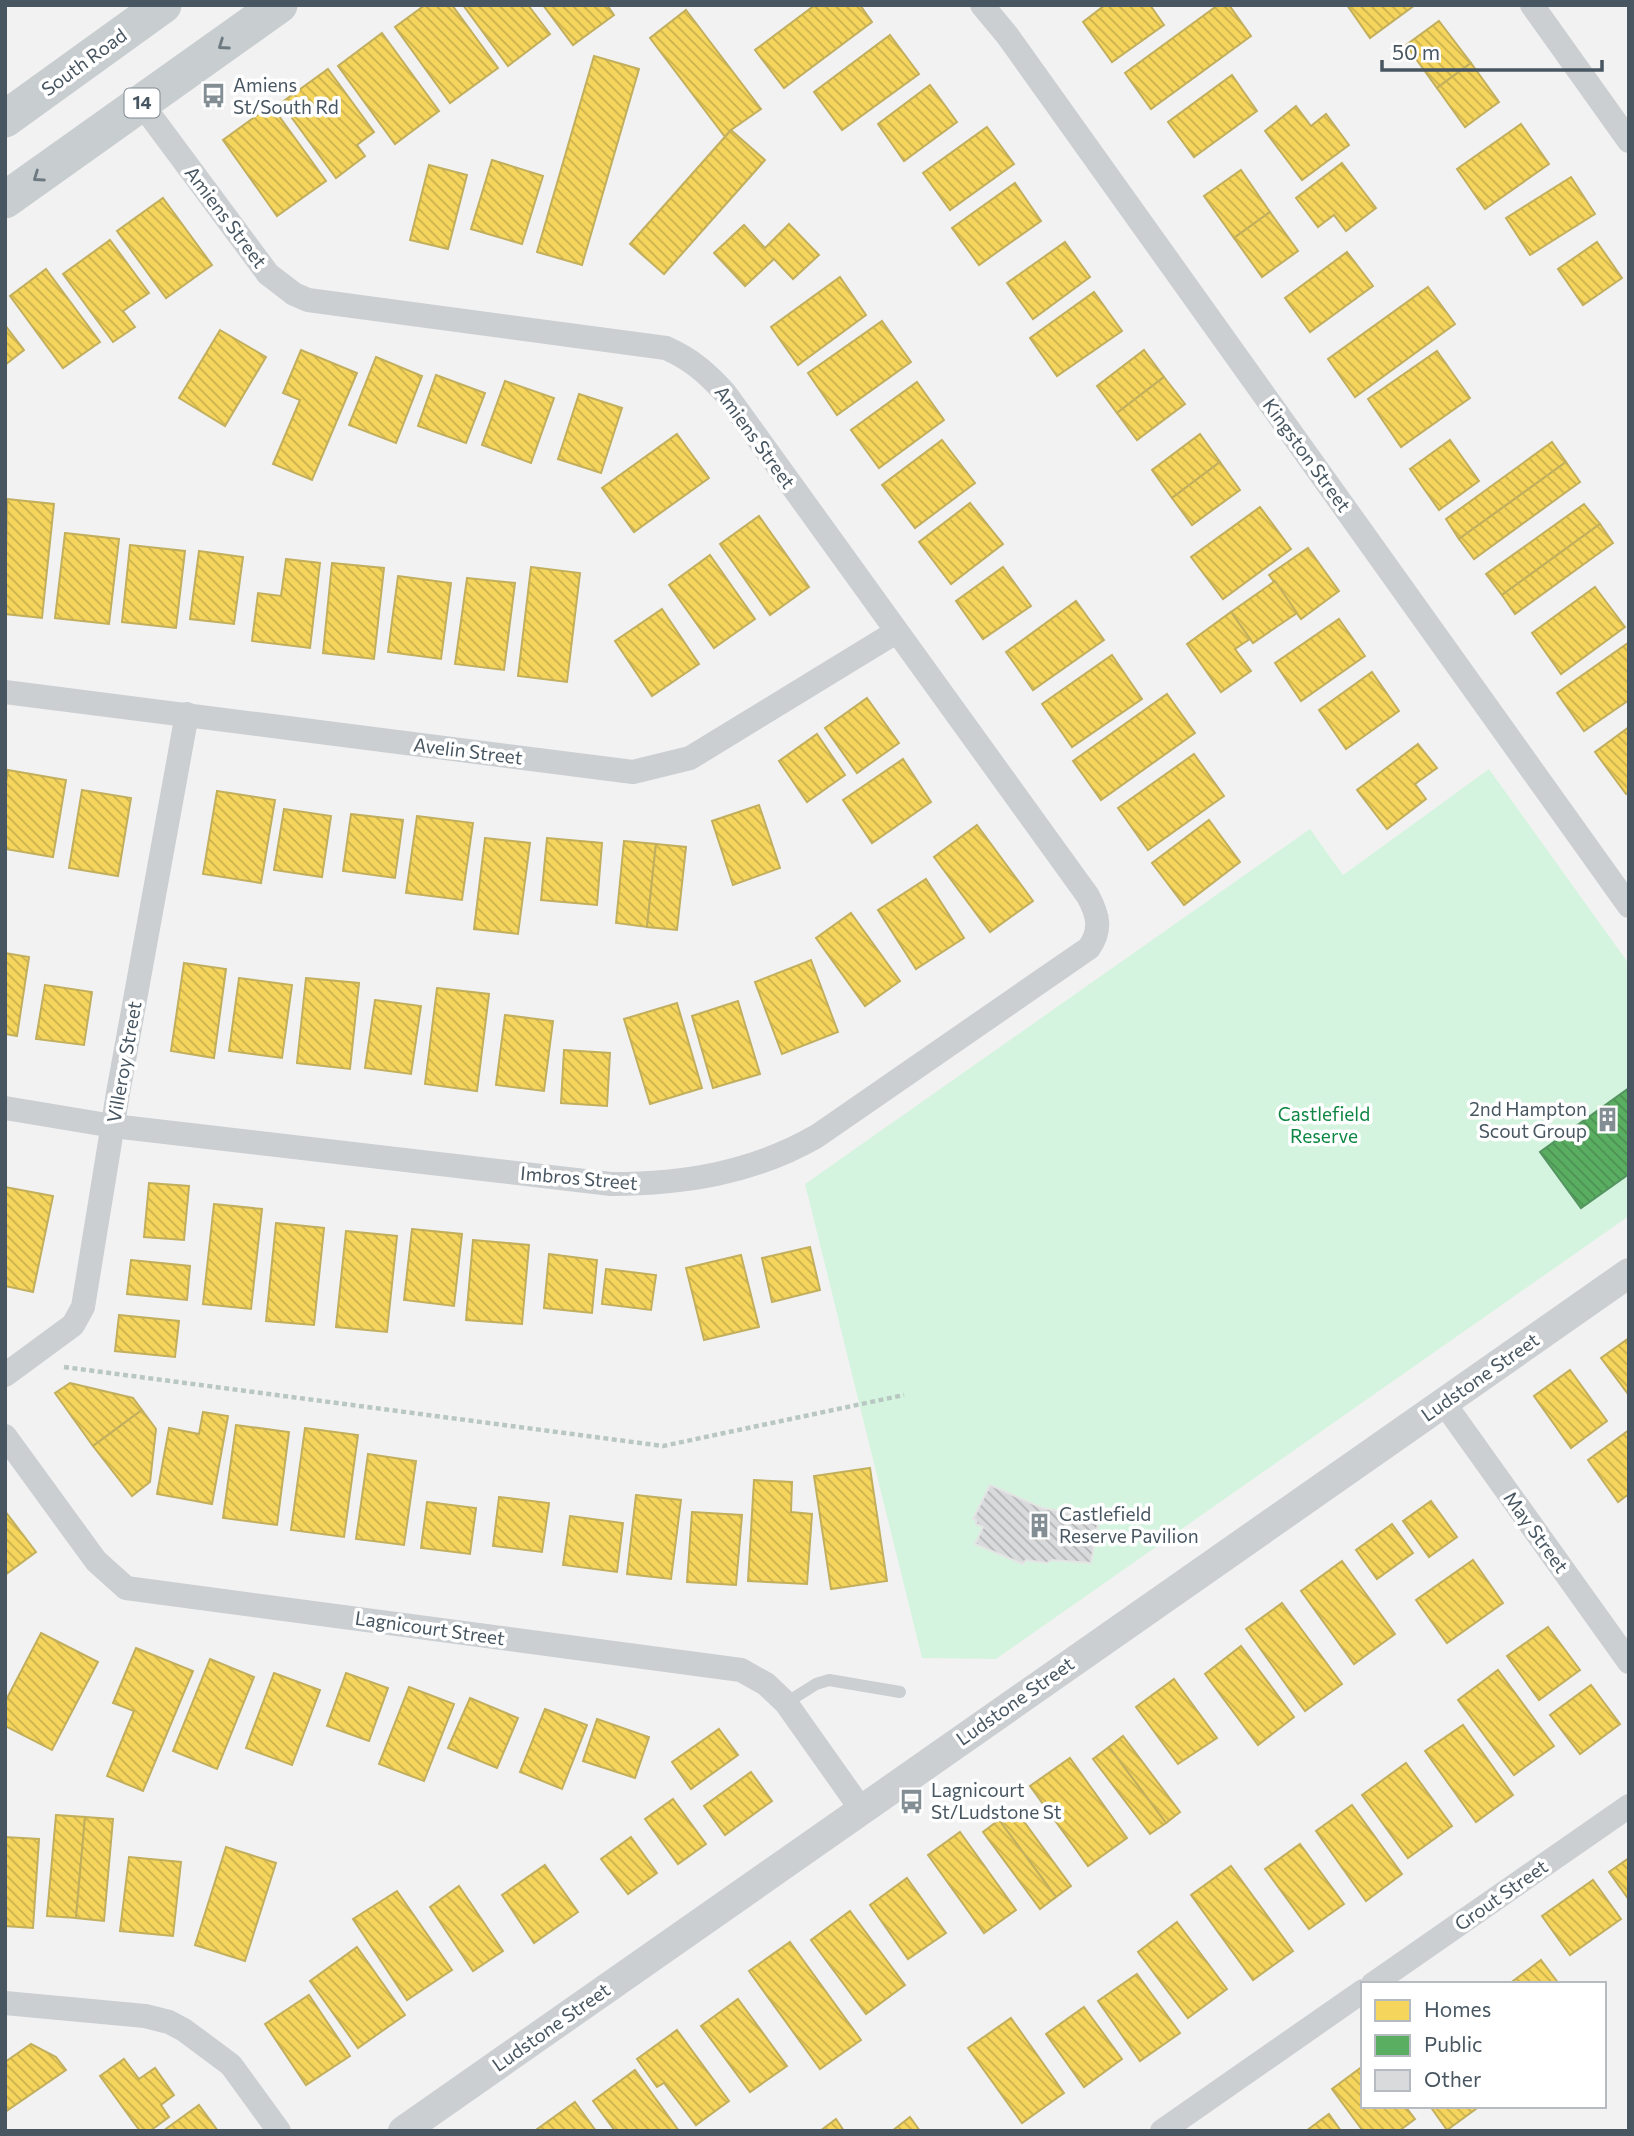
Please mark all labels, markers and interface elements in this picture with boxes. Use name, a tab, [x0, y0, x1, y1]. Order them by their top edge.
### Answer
street label: South Road	[37, 23, 131, 100]
scale bar	[1382, 28, 1602, 72]
one-way arrow	[218, 37, 231, 49]
text: 50 m	[1392, 39, 1440, 64]
place label: Amiens St/South Rd	[233, 73, 339, 118]
bus stop icon: Amiens St/South Rd	[199, 82, 227, 110]
road number: 14	[124, 88, 160, 118]
street label: Amiens Street	[181, 161, 272, 272]
one-way arrow	[33, 169, 46, 181]
street label: Amiens Street	[710, 381, 801, 493]
street label: Kingston Street	[1259, 393, 1356, 516]
street label: Avelin Street	[412, 732, 524, 769]
street label: Villeroy Street	[101, 999, 146, 1125]
place label: 2nd Hampton Scout Group	[1469, 1097, 1587, 1142]
park label: Castlefield Reserve	[1278, 1102, 1370, 1147]
building icon: 2nd Hampton Scout Group	[1593, 1106, 1621, 1134]
street label: Imbros Street	[519, 1161, 639, 1194]
street label: Ludstone Street	[1416, 1327, 1543, 1426]
street label: May Street	[1499, 1487, 1574, 1577]
place label: Castlefield Reserve Pavilion	[1059, 1502, 1199, 1547]
building icon: Castlefield Reserve Pavilion	[1025, 1511, 1053, 1539]
street label: Lagnicourt Street	[354, 1606, 507, 1649]
street label: Ludstone Street	[951, 1651, 1078, 1750]
place label: Lagnicourt St/Ludstone St	[931, 1778, 1062, 1823]
bus stop icon: Lagnicourt St/Ludstone St	[897, 1787, 925, 1815]
street label: Grout Street	[1450, 1854, 1552, 1935]
street label: Ludstone Street	[487, 1977, 614, 2076]
legend	[1361, 1982, 1606, 2108]
text: Homes	[1424, 1996, 1491, 2021]
text: Public	[1424, 2031, 1482, 2056]
text: Other	[1424, 2066, 1481, 2091]

